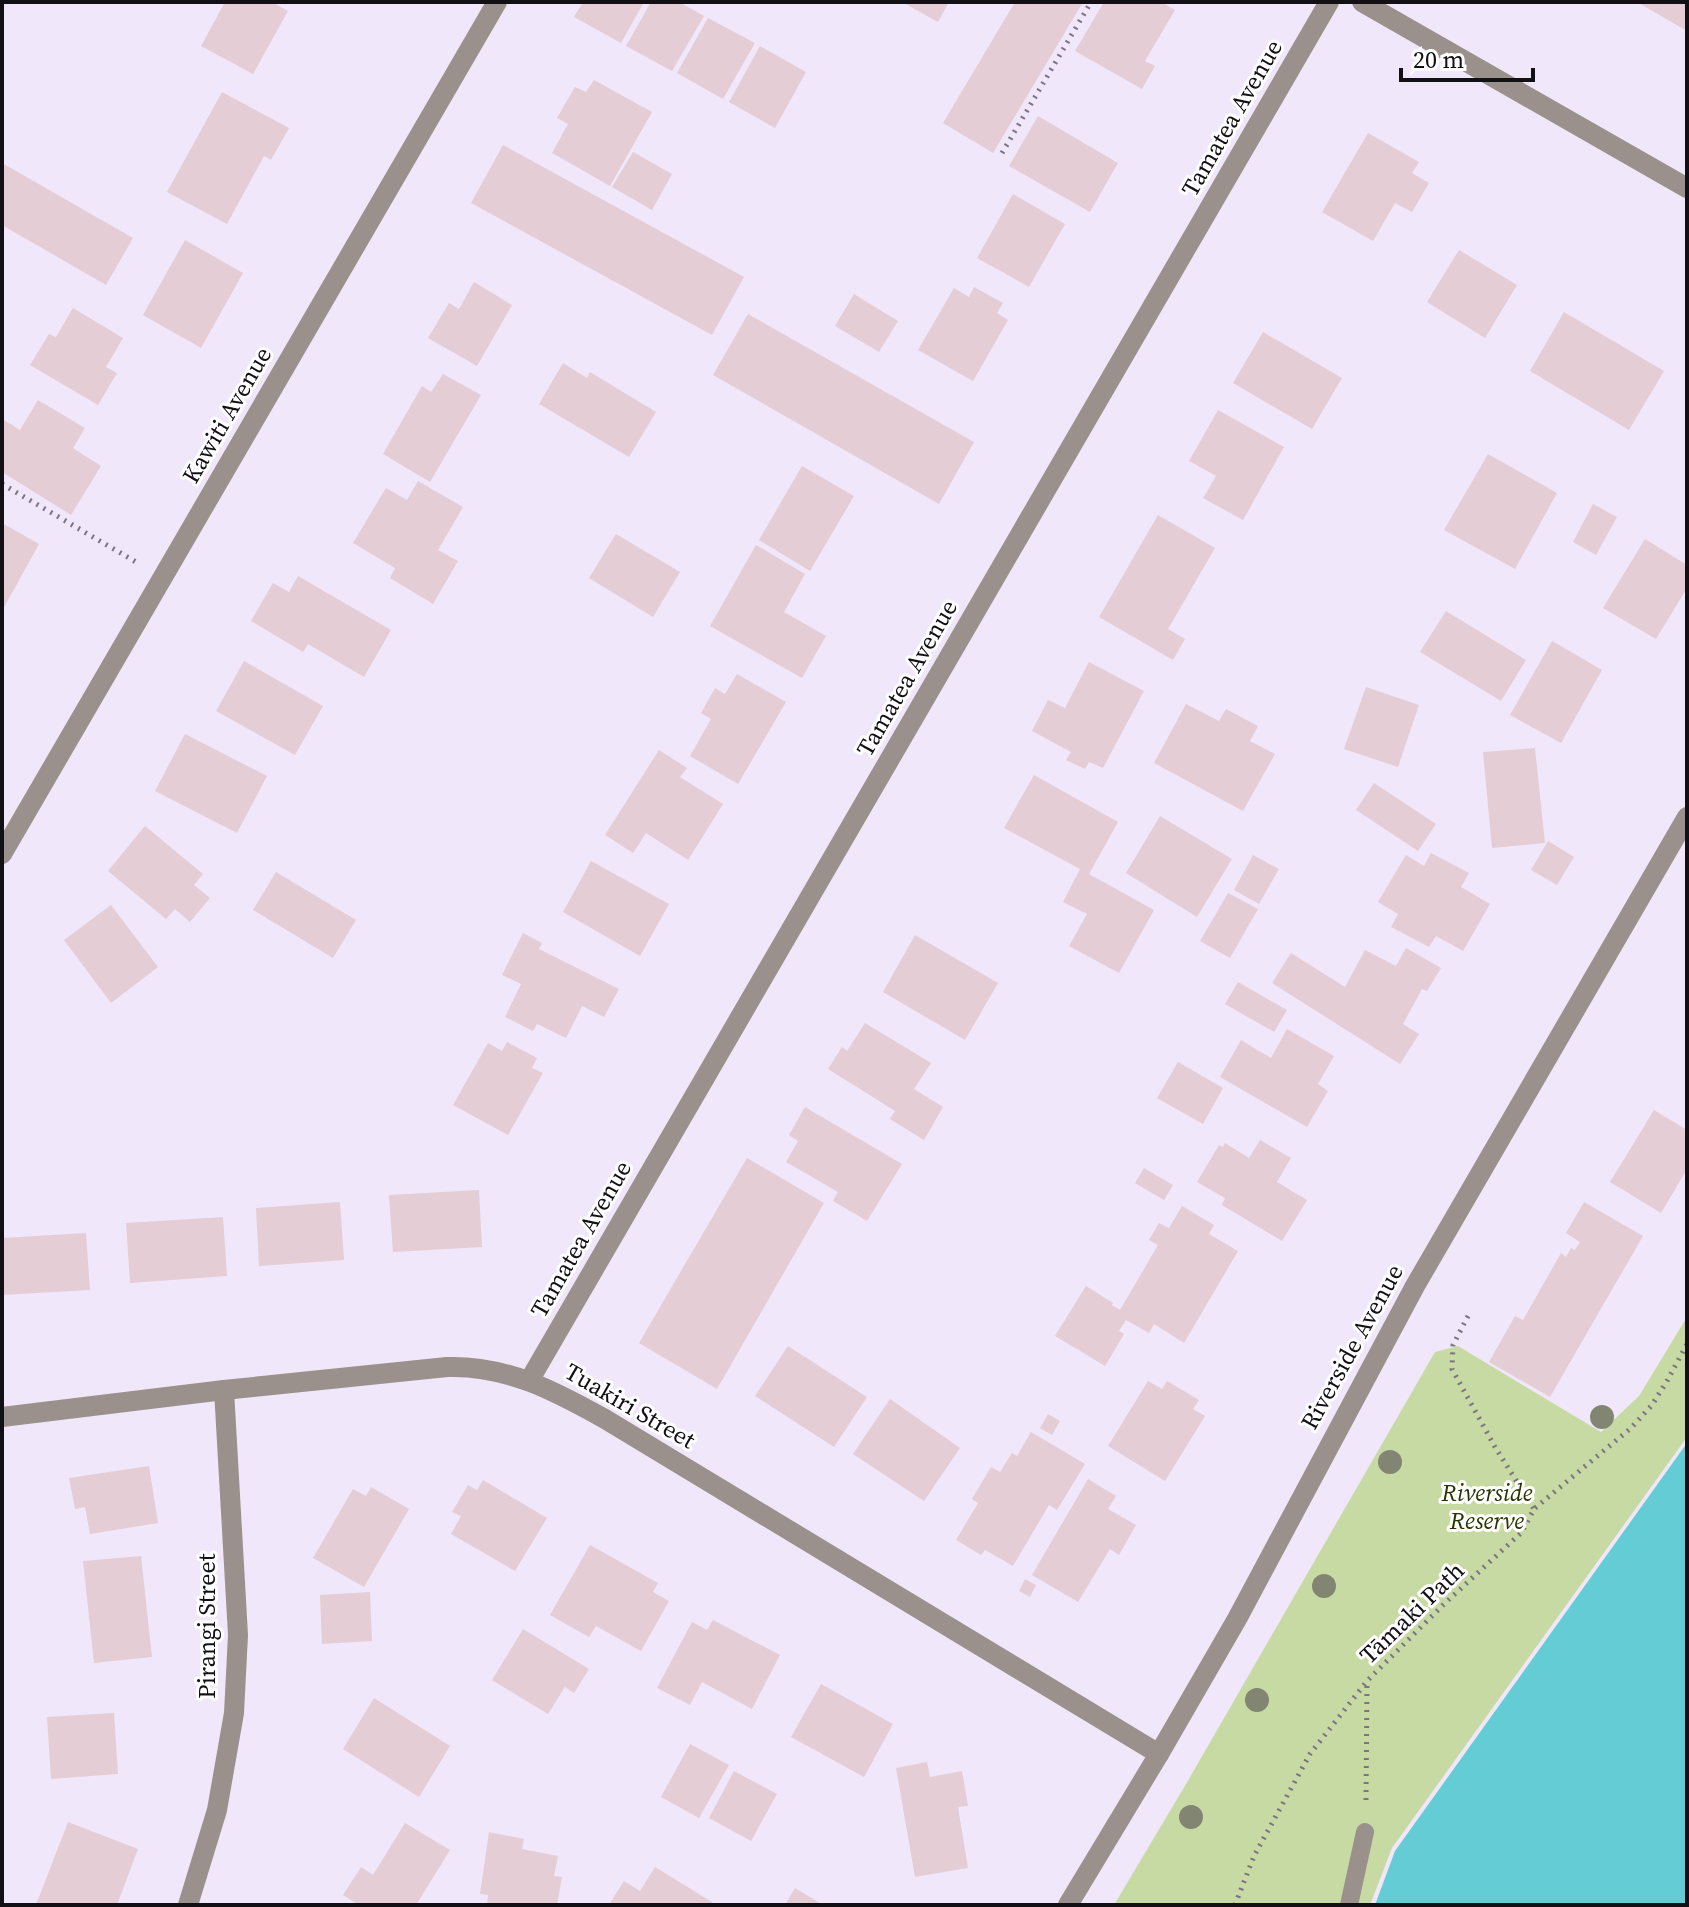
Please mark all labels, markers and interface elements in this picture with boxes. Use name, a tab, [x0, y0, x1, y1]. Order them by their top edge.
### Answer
scale bar	[1401, 32, 1533, 82]
street label: Tamatea Avenue	[1173, 33, 1290, 202]
text: 20 m	[1413, 43, 1464, 76]
street label: Kawiti Avenue	[174, 341, 279, 489]
street label: Tamatea Avenue	[848, 593, 965, 762]
street label: Tamatea Avenue	[522, 1154, 639, 1323]
street label: Riverside Avenue	[1293, 1258, 1411, 1435]
street label: Tuakiri Street	[559, 1355, 702, 1456]
park label: Riverside Reserve	[1441, 1476, 1533, 1537]
street label: Pirangi Street	[190, 1553, 223, 1699]
street label: Tāmaki Path	[1352, 1554, 1471, 1671]

